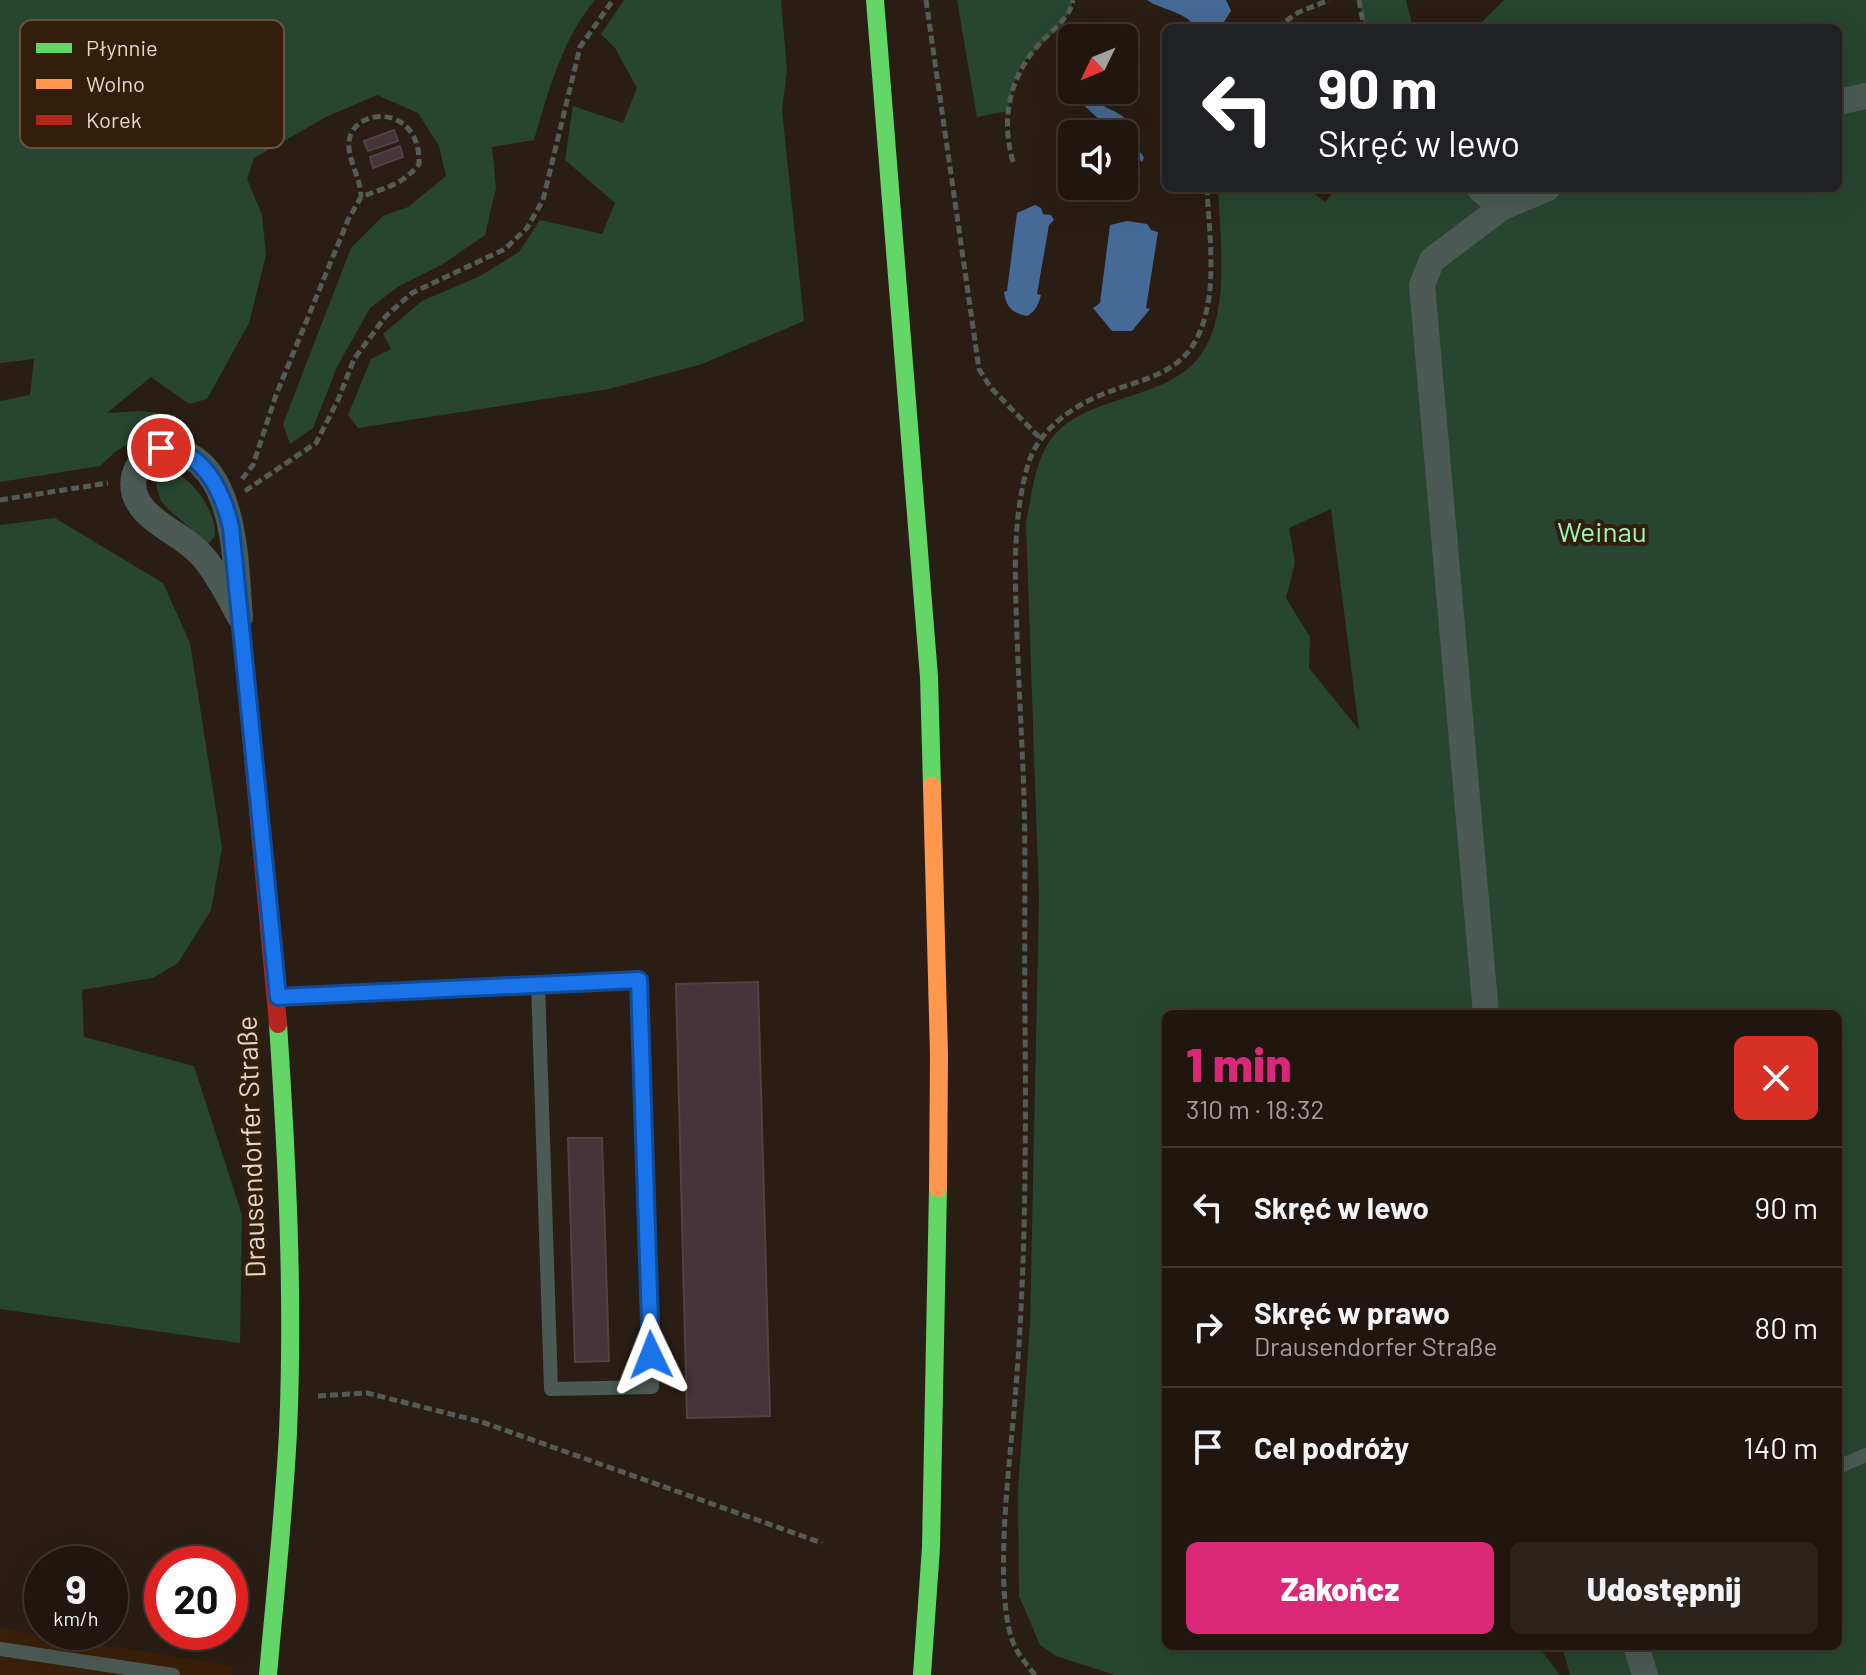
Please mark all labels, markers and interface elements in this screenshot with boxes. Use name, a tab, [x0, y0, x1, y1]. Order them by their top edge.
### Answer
legend	[20, 20, 284, 148]
north arrow	[1058, 24, 1138, 104]
map controls	[1058, 24, 1138, 200]
text: Płynnie	[86, 34, 158, 60]
text: 90 m	[1318, 53, 1438, 120]
icon: left	[1186, 56, 1290, 160]
text: Wolno	[86, 70, 145, 96]
text: Korek	[86, 106, 142, 132]
button: sound	[1058, 120, 1138, 200]
text: Skręć w lewo	[1318, 121, 1520, 164]
pin	[127, 414, 195, 482]
icon: arrive	[139, 426, 183, 470]
park label: Weinau	[1557, 514, 1647, 548]
street label: Drausendorfer Straße	[228, 1015, 272, 1279]
text: 1 min	[1186, 1034, 1292, 1092]
button: close	[1734, 1036, 1818, 1120]
text: 310 m · 18:32	[1186, 1093, 1324, 1124]
icon: left	[1186, 1185, 1230, 1229]
text: Skręć w lewo	[1254, 1189, 1429, 1225]
text: 90 m	[1755, 1189, 1818, 1225]
text: Skręć w prawo	[1254, 1294, 1450, 1330]
icon: right	[1186, 1305, 1230, 1349]
text: 80 m	[1755, 1309, 1818, 1345]
position arrow	[609, 1313, 693, 1397]
text: Drausendorfer Straße	[1254, 1330, 1497, 1361]
icon: arrive	[1186, 1425, 1230, 1469]
text: Cel podróży	[1254, 1429, 1409, 1465]
text: 140 m	[1743, 1429, 1818, 1465]
button: Zakończ	[1186, 1542, 1494, 1634]
button: Udostępnij	[1510, 1542, 1818, 1634]
speed limit sign: 20	[144, 1546, 248, 1650]
text: 9	[65, 1564, 87, 1612]
text: km/h	[53, 1606, 99, 1630]

